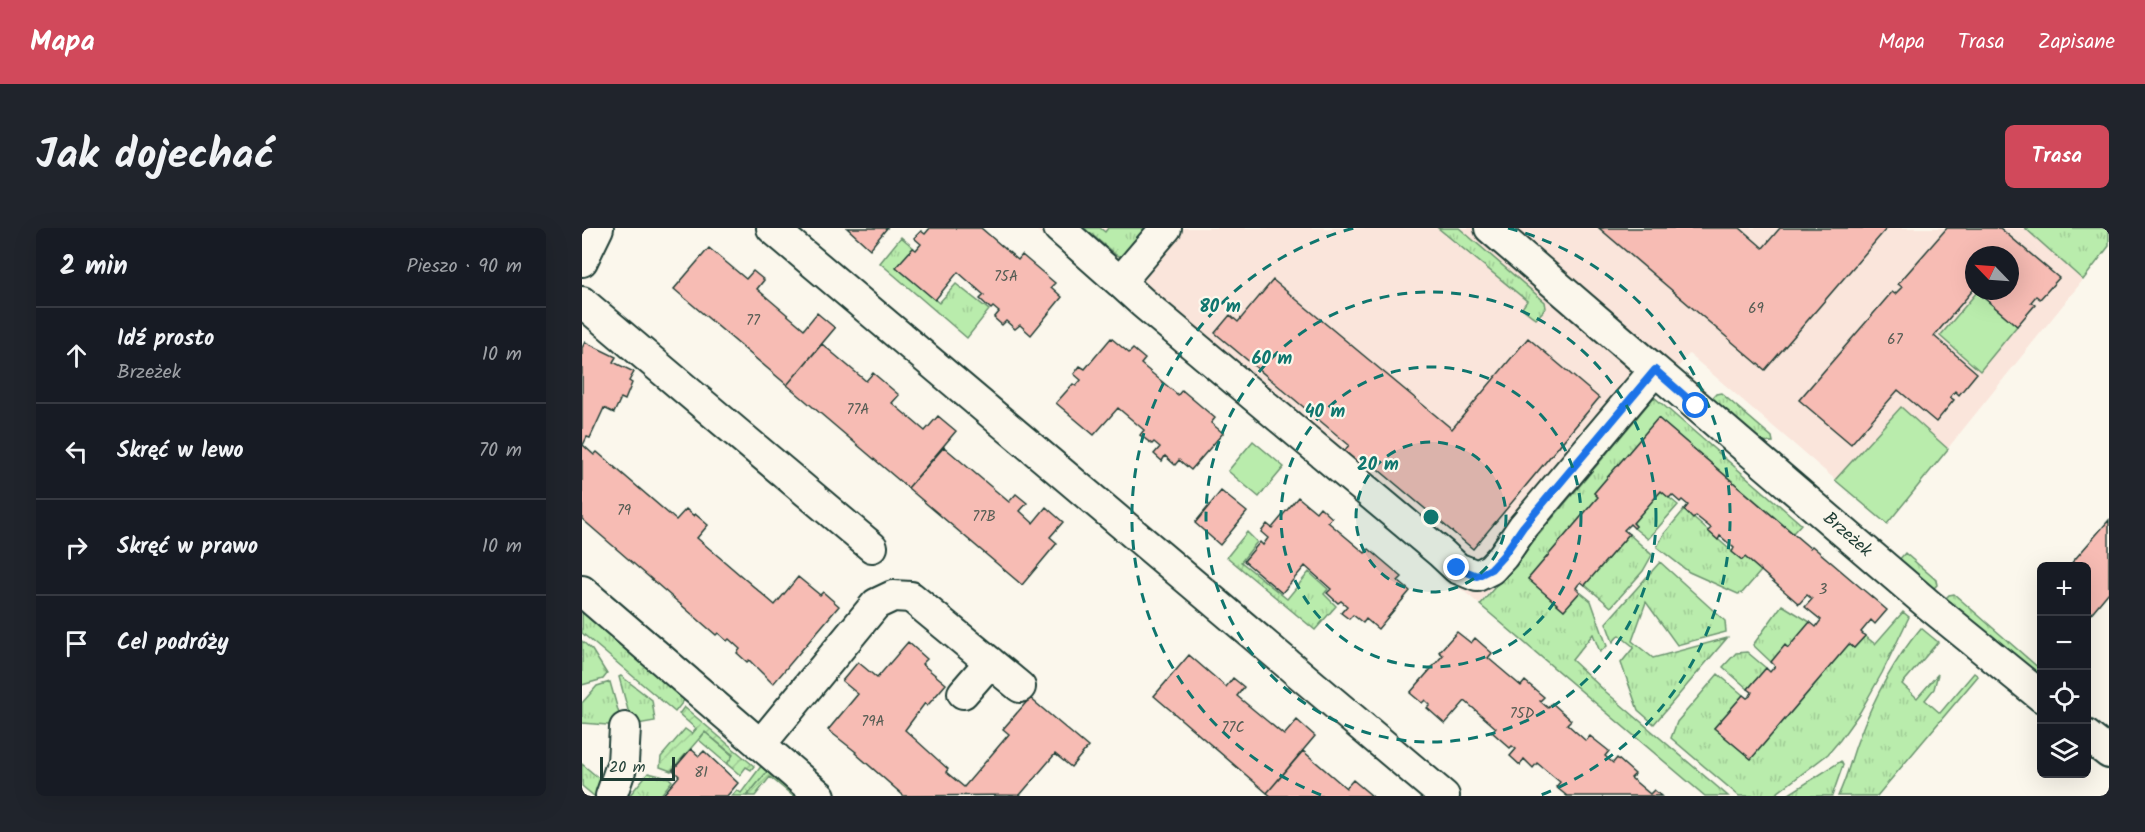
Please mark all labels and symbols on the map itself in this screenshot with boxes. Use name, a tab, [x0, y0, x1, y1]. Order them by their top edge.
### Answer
north arrow	[1965, 246, 2019, 300]
house number: 75A	[994, 265, 1018, 289]
text: 80 m	[1199, 293, 1241, 322]
house number: 69	[1748, 297, 1765, 321]
house number: 77	[746, 309, 761, 333]
house number: 67	[1887, 328, 1904, 352]
text: 60 m	[1252, 345, 1293, 374]
route start	[1682, 392, 1708, 418]
house number: 77A	[847, 398, 869, 422]
text: 40 m	[1305, 398, 1346, 427]
text: 20 m	[1357, 451, 1399, 480]
house number: 79	[617, 499, 632, 523]
house number: 77B	[972, 505, 996, 529]
street label: Brzeżek	[1816, 505, 1879, 565]
centre of rings	[1421, 507, 1441, 527]
route end	[1443, 554, 1469, 580]
house number: 3	[1819, 578, 1828, 602]
house number: 75D	[1510, 702, 1535, 726]
house number: 79A	[861, 710, 885, 734]
house number: 77C	[1222, 716, 1244, 740]
scale bar	[600, 754, 675, 782]
house number: 81	[694, 761, 708, 785]

